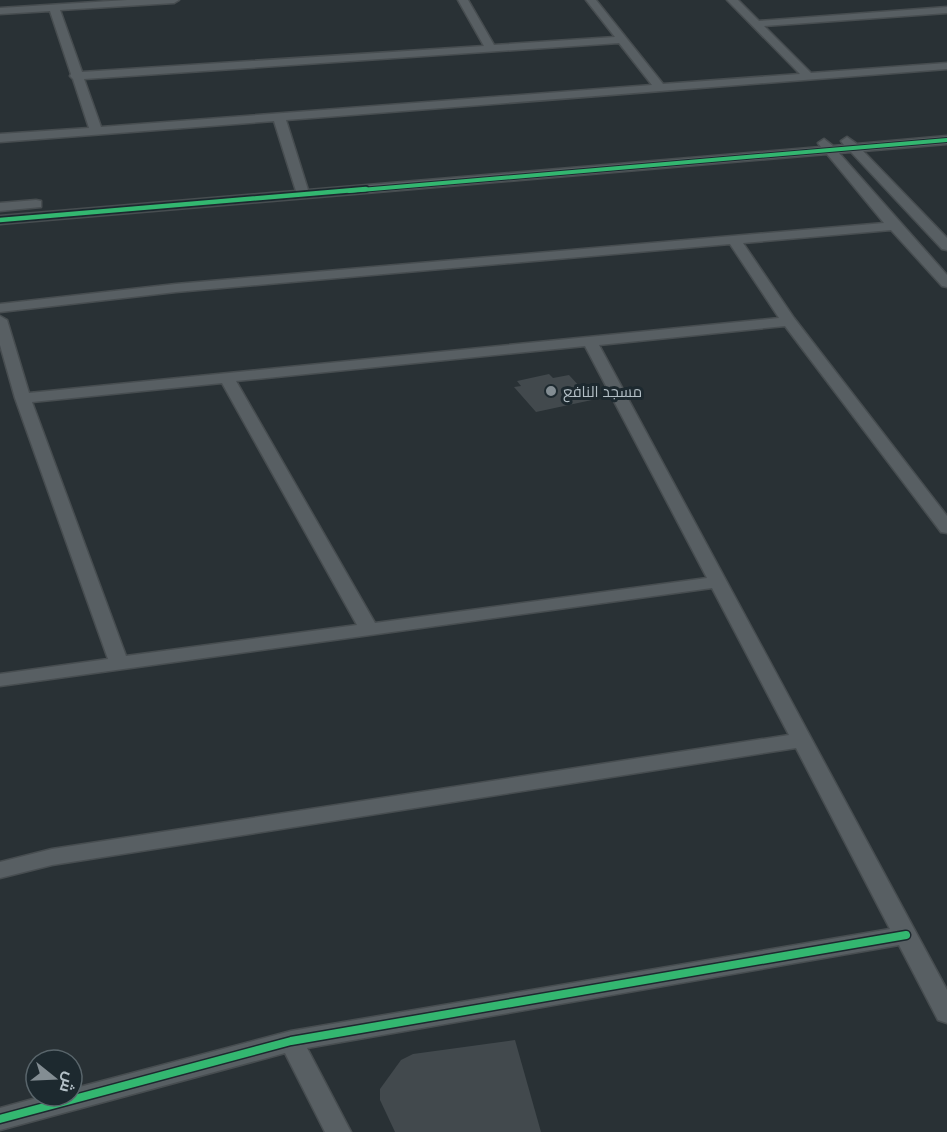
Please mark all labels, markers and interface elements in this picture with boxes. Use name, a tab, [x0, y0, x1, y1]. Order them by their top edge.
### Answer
place label: مسجد النافع	[563, 381, 642, 403]
marker: مسجد النافع	[544, 384, 558, 398]
north arrow	[24, 1048, 84, 1108]
text: ش	[55, 1069, 82, 1096]

